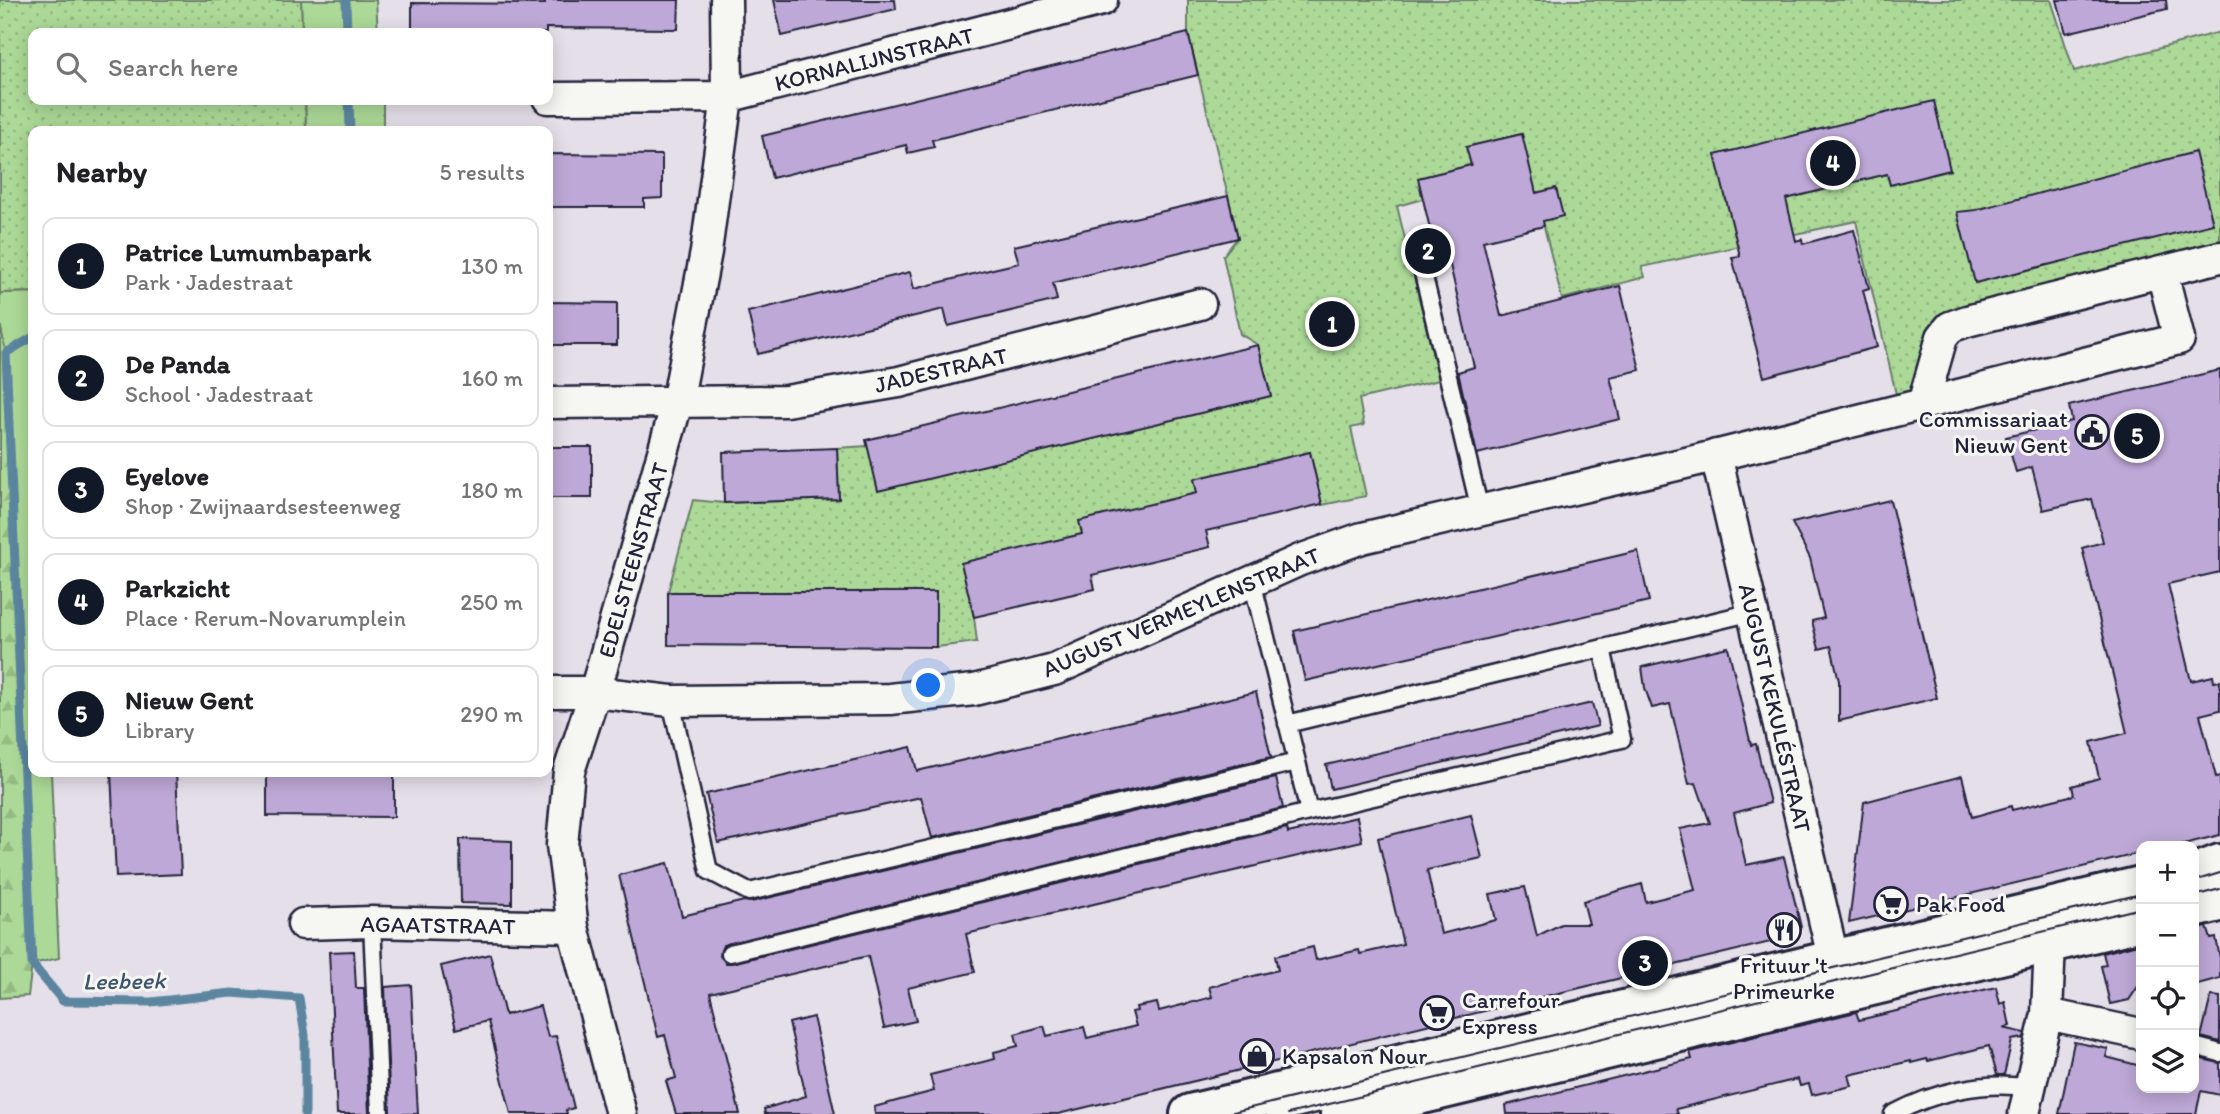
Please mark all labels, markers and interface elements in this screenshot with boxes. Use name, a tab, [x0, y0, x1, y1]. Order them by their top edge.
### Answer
street label: KORNALIJNSTRAAT	[772, 21, 977, 97]
search box	[28, 28, 553, 105]
icon: search	[52, 48, 90, 86]
text: Search here	[108, 51, 238, 83]
pin: 4	[1810, 137, 1856, 189]
text: Nearby	[56, 153, 147, 190]
text: 5 results	[439, 158, 525, 186]
pin: 2	[1405, 225, 1451, 277]
text: Patrice Lumumbapark	[125, 236, 371, 268]
text: 1	[76, 252, 86, 280]
text: 130 m	[461, 252, 523, 280]
text: Park · Jadestraat	[125, 268, 293, 296]
pin: 1	[1309, 298, 1355, 350]
street label: JADESTRAAT	[872, 341, 1010, 399]
text: De Panda	[125, 348, 230, 380]
text: 2	[75, 364, 87, 392]
text: 160 m	[461, 364, 523, 392]
text: School · Jadestraat	[125, 380, 313, 408]
place label: Commissariaat Nieuw Gent	[1919, 405, 2068, 459]
pin: 5	[2114, 410, 2160, 462]
public building icon: Commissariaat Nieuw Gent	[2073, 413, 2111, 451]
street label: EDELSTEENSTRAAT	[592, 459, 674, 661]
text: Eyelove	[125, 460, 209, 492]
text: 3	[75, 476, 87, 504]
text: 180 m	[461, 476, 523, 504]
text: Shop · Zwijnaardsesteenweg	[125, 492, 401, 520]
street label: AUGUST VERMEYLENSTRAAT	[1038, 541, 1324, 683]
text: Parkzicht	[125, 572, 230, 604]
street label: AUGUST KEKULÉSTRAAT	[1733, 581, 1817, 835]
text: 4	[74, 588, 88, 616]
text: 250 m	[460, 588, 523, 616]
text: Place · Rerum-Novarumplein	[125, 604, 406, 632]
your location	[911, 668, 945, 702]
text: Nieuw Gent	[125, 684, 254, 716]
text: 5	[75, 700, 87, 728]
text: 290 m	[460, 700, 523, 728]
text: Library	[125, 716, 194, 744]
map controls	[2136, 841, 2199, 1093]
button: +	[2136, 841, 2199, 904]
supermarket icon: Pak Food	[1872, 885, 1910, 923]
place label: Pak Food	[1916, 890, 2005, 918]
button: −	[2136, 904, 2199, 967]
street label: AGAATSTRAAT	[360, 910, 516, 940]
restaurant icon: Frituur 't Primeurke	[1765, 911, 1803, 949]
pin: 3	[1622, 937, 1668, 989]
place label: Frituur 't Primeurke	[1733, 951, 1835, 1005]
water label: Leebeek	[82, 965, 167, 996]
button: locate	[2136, 967, 2199, 1030]
place label: Carrefour Express	[1462, 986, 1560, 1040]
supermarket icon: Carrefour Express	[1418, 994, 1456, 1032]
button: layers	[2136, 1030, 2199, 1093]
shop icon: Kapsalon Nour	[1238, 1037, 1276, 1075]
place label: Kapsalon Nour	[1282, 1042, 1428, 1070]

